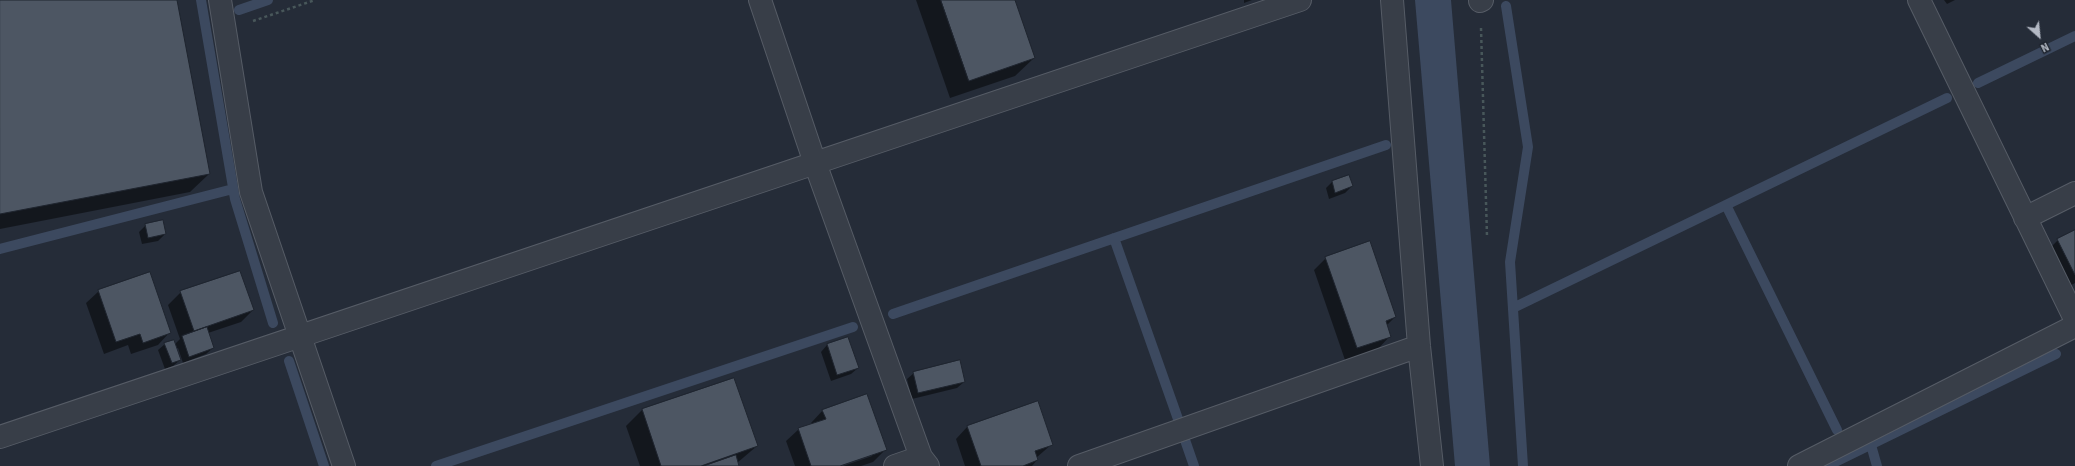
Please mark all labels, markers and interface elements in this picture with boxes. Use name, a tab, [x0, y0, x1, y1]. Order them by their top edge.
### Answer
north arrow	[2019, 16, 2059, 56]
text: N	[2038, 39, 2051, 55]

